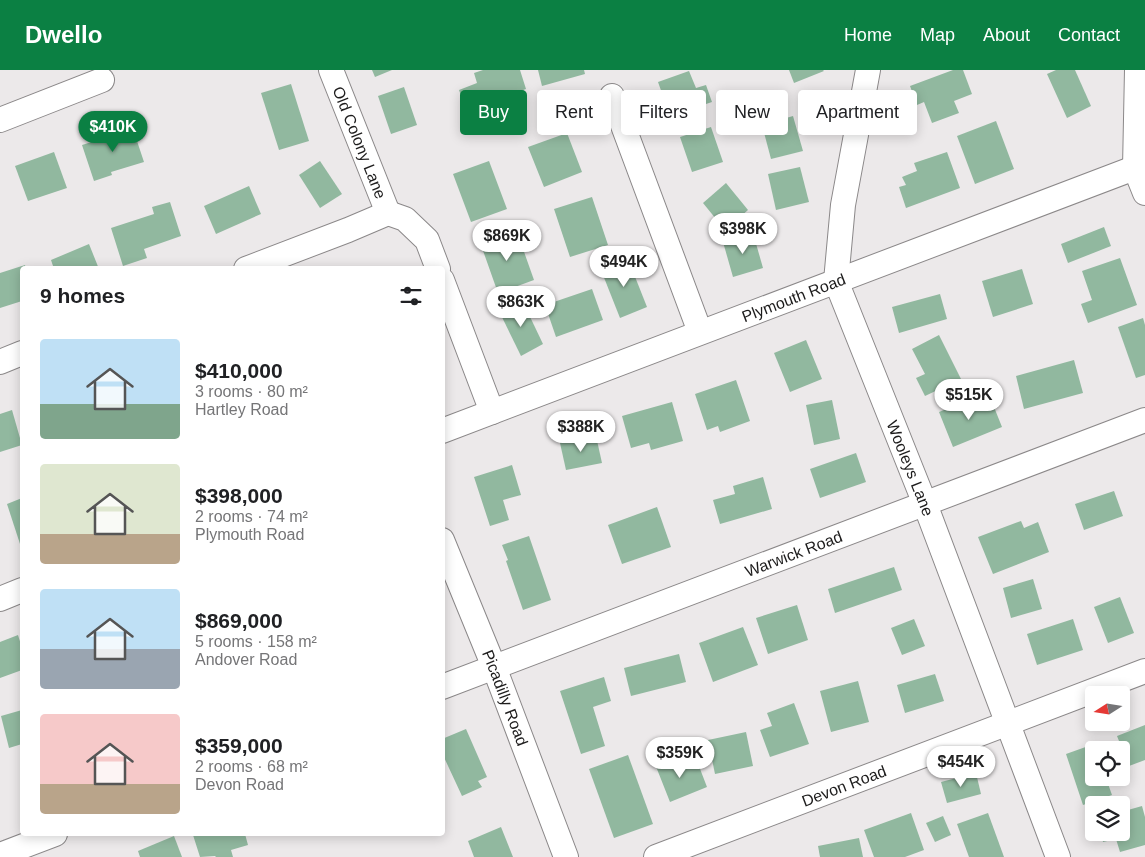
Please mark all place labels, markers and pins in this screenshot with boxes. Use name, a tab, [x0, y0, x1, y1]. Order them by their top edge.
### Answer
pin: $410K	[78, 111, 148, 153]
pin: $398K	[708, 212, 778, 255]
pin: $869K	[472, 220, 542, 262]
pin: $494K	[589, 246, 659, 288]
pin: $863K	[486, 286, 556, 328]
pin: $515K	[934, 378, 1004, 421]
pin: $388K	[546, 410, 616, 453]
pin: $359K	[645, 736, 715, 779]
pin: $454K	[926, 746, 996, 788]

